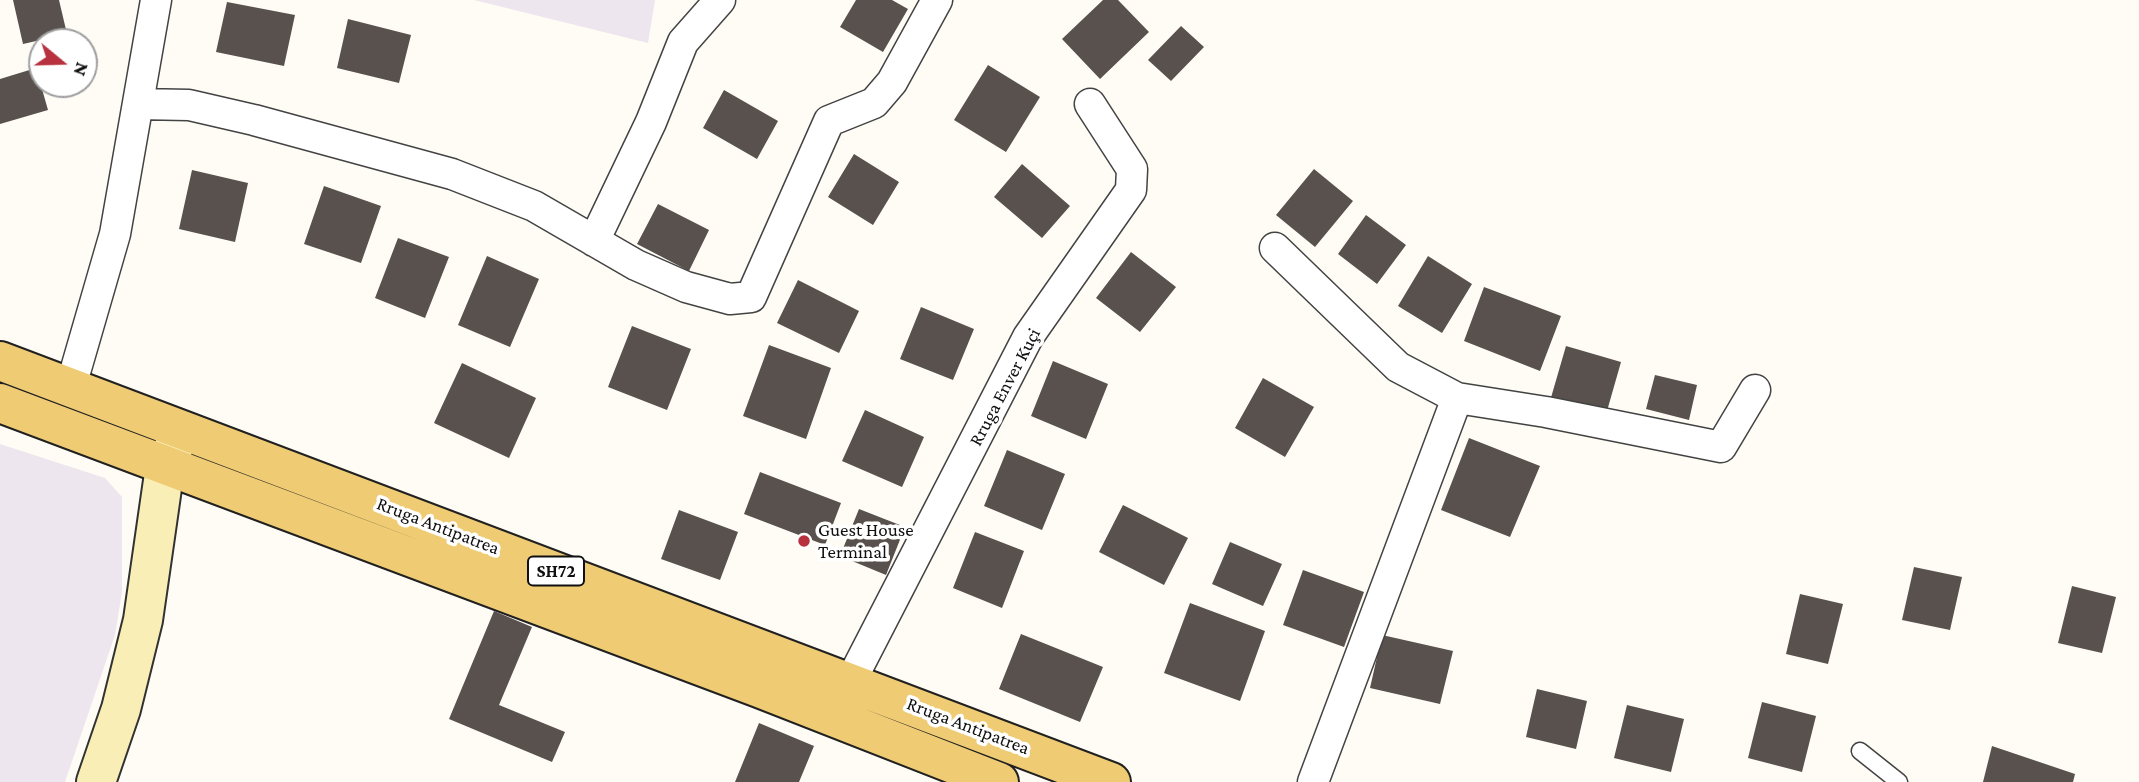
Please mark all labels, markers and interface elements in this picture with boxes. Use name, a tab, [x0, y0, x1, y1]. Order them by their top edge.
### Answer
north arrow	[28, 28, 98, 98]
text: N	[69, 60, 93, 79]
street label: Rruga Enver Kuçi	[964, 324, 1046, 450]
street label: Rruga Antipatrea	[373, 492, 503, 560]
place label: Guest House Terminal	[818, 519, 914, 563]
marker: Guest House Terminal	[796, 533, 812, 549]
road number: SH72	[528, 556, 584, 586]
street label: Rruga Antipatrea	[903, 692, 1033, 760]

